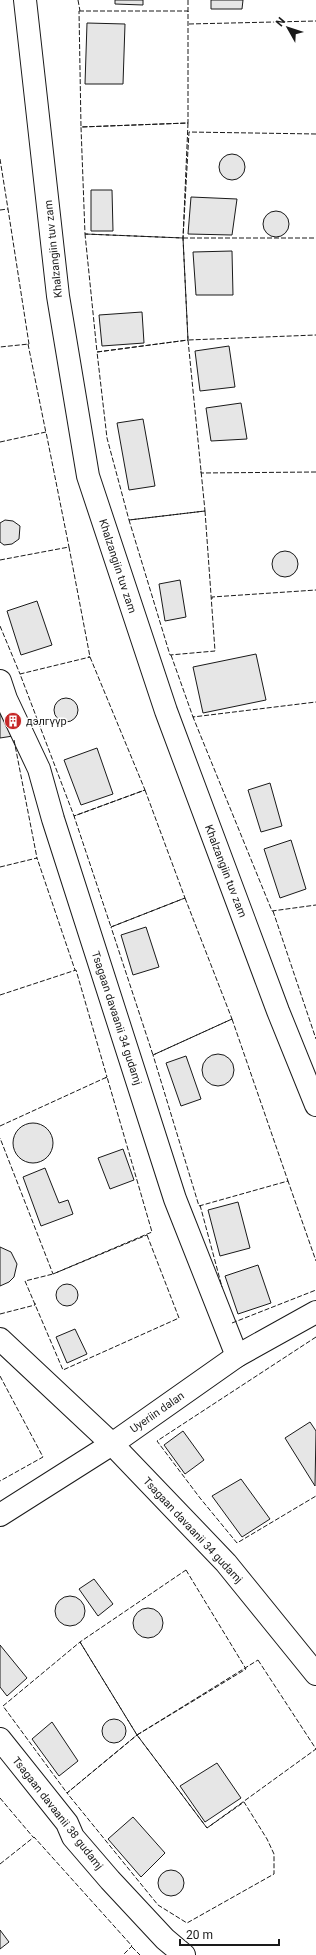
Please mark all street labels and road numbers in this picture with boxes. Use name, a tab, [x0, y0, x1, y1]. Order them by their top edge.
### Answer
street label: Khalzangiin tuv zam	[42, 199, 65, 298]
street label: Khalzangiin tuv zam	[96, 517, 139, 615]
street label: Khalzangiin tuv zam	[202, 823, 249, 919]
street label: Tsagaan davaanii 34 gudamj	[89, 950, 144, 1087]
street label: Uyeriin dalan	[128, 1389, 187, 1436]
street label: Tsagaan davaanii 34 gudamj	[140, 1475, 245, 1586]
street label: Tsagaan davaanii 38 gudamj	[9, 1754, 106, 1872]

